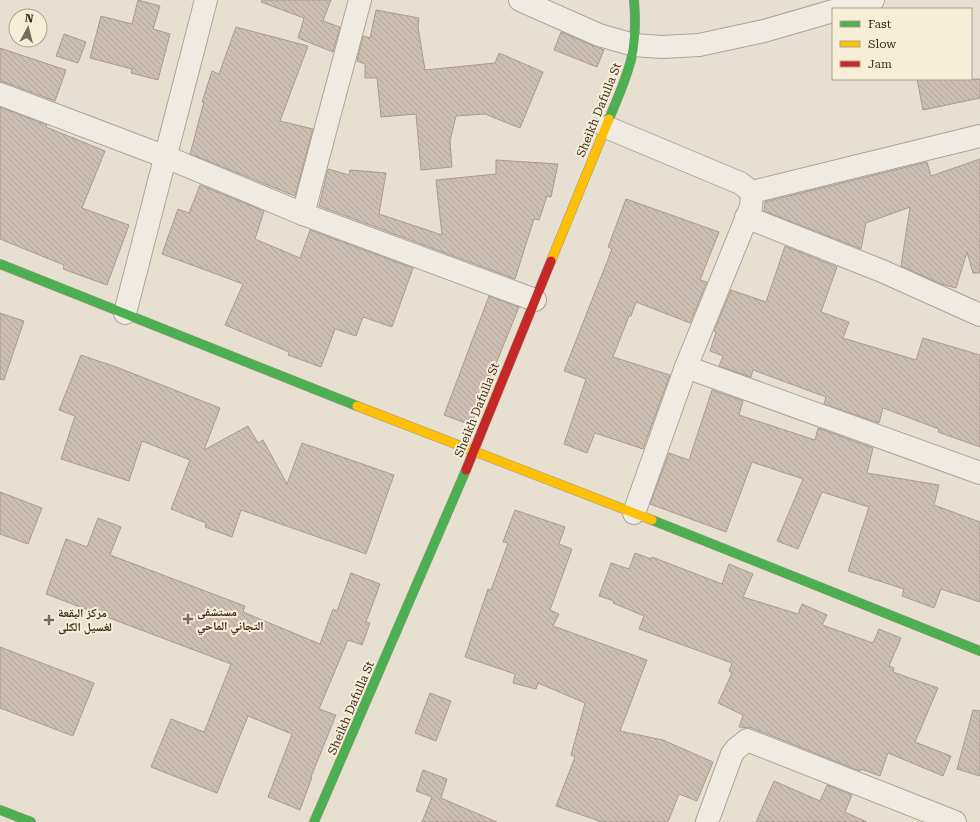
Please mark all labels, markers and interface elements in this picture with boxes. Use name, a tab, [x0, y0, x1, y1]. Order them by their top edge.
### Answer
north arrow	[8, 8, 48, 48]
legend	[832, 8, 972, 80]
text: N	[24, 12, 35, 26]
text: Fast	[868, 17, 892, 31]
text: Slow	[868, 37, 896, 51]
text: Jam	[868, 57, 892, 71]
street label: Sheikh Dafulla St	[574, 60, 625, 159]
street label: Sheikh Dafulla St	[452, 360, 503, 459]
place label: مستشفى التجاني الماحي	[197, 605, 264, 636]
place label: مركز البقعة لغسيل الكلى	[58, 606, 112, 635]
marker: مستشفى التجاني الماحي	[182, 613, 194, 625]
marker: مركز البقعة لغسيل الكلى	[43, 614, 55, 626]
street label: Sheikh Dafulla St	[325, 659, 377, 757]

